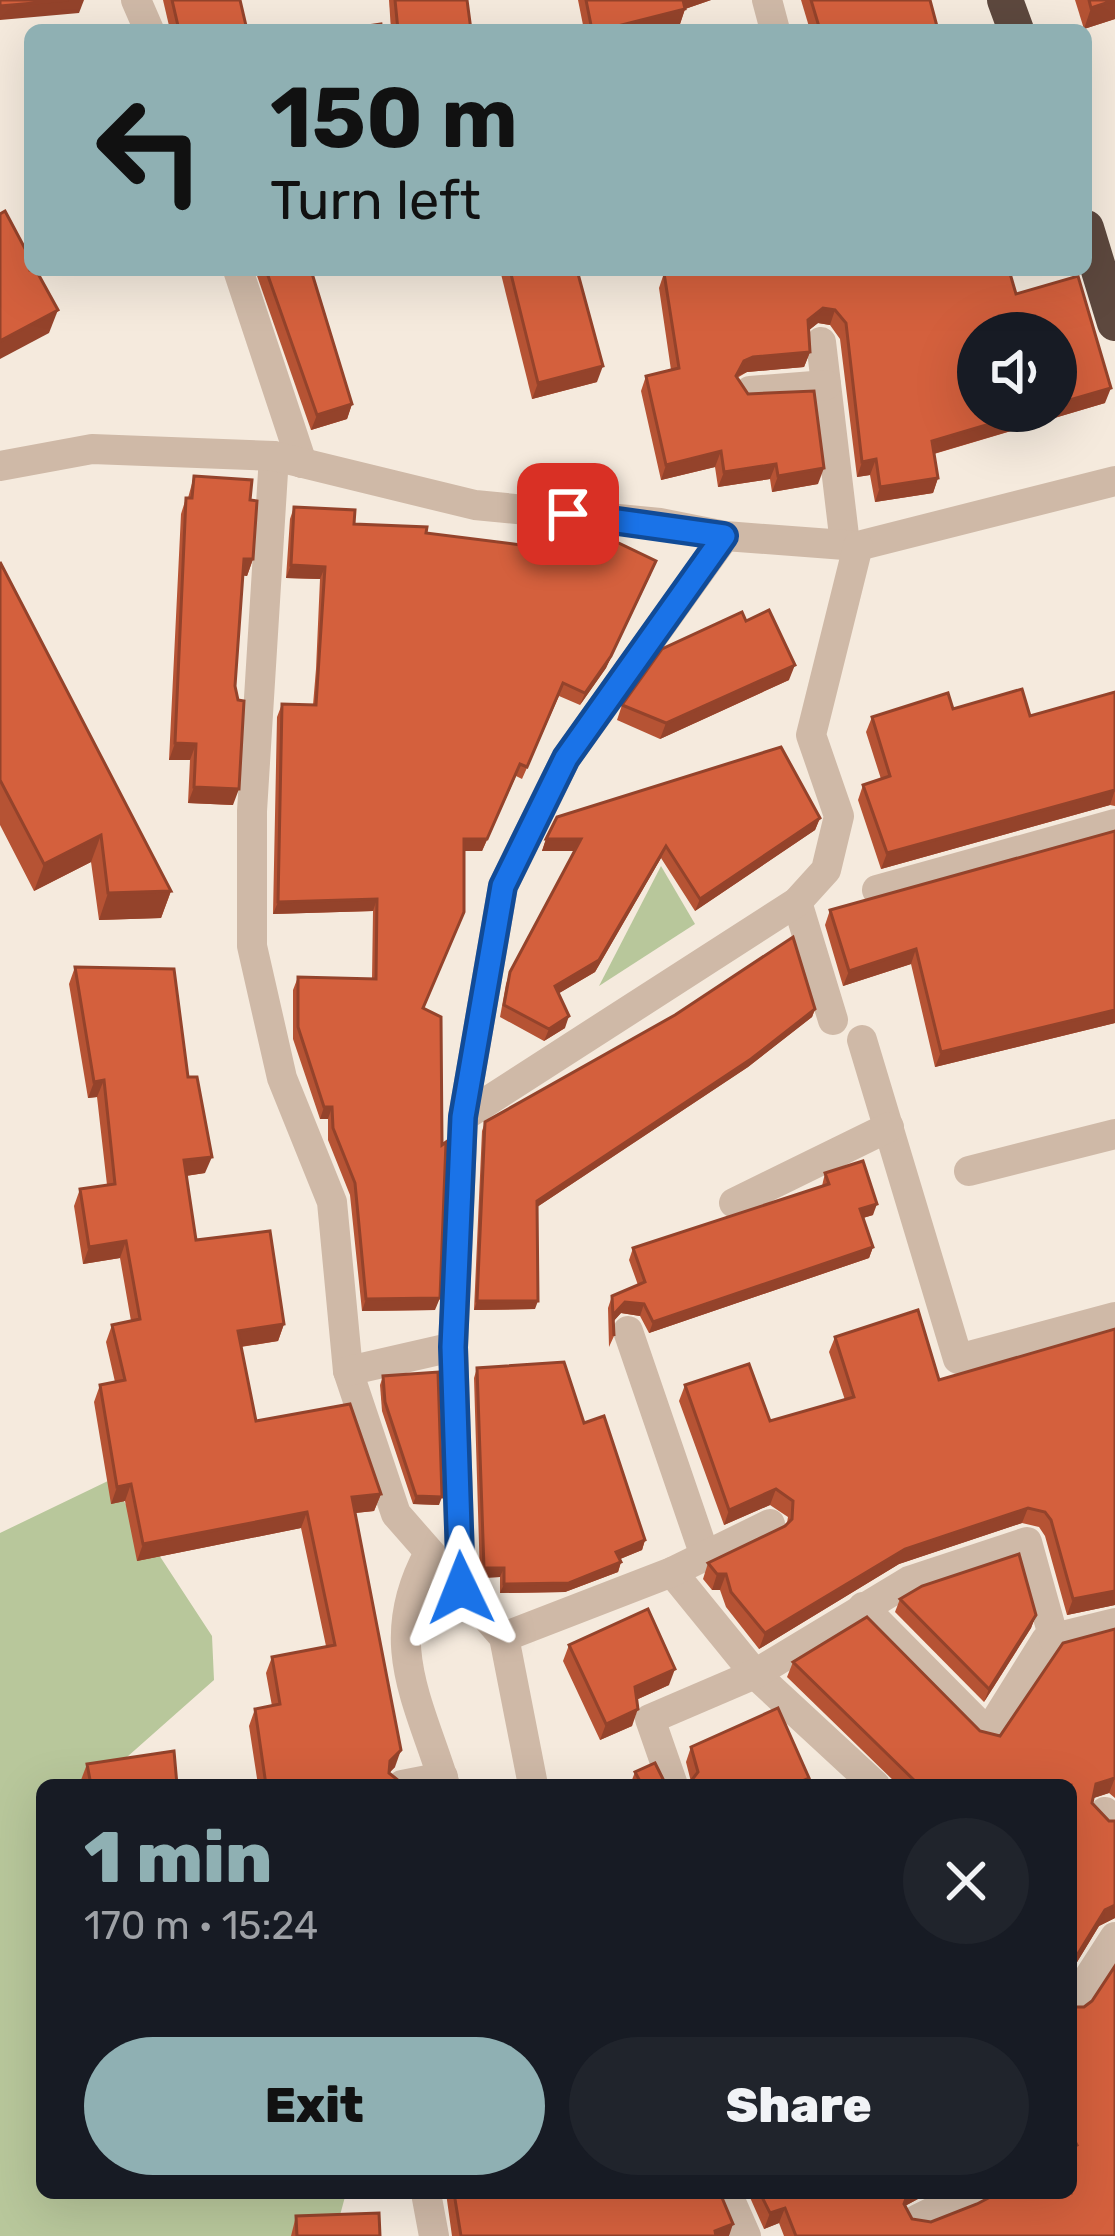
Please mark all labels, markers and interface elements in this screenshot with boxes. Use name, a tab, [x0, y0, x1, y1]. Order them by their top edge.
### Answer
text: 150 m	[270, 68, 518, 168]
icon: left	[72, 72, 228, 228]
text: Turn left	[270, 169, 481, 233]
map controls	[957, 312, 1077, 432]
button: sound	[957, 312, 1077, 432]
pin	[517, 463, 619, 565]
icon: arrive	[535, 481, 601, 547]
position arrow	[398, 1525, 524, 1651]
text: 1 min	[84, 1815, 272, 1900]
button: close	[903, 1818, 1029, 1944]
text: 170 m · 15:24	[84, 1903, 318, 1949]
button: Exit	[84, 2037, 545, 2175]
button: Share	[569, 2037, 1029, 2175]

